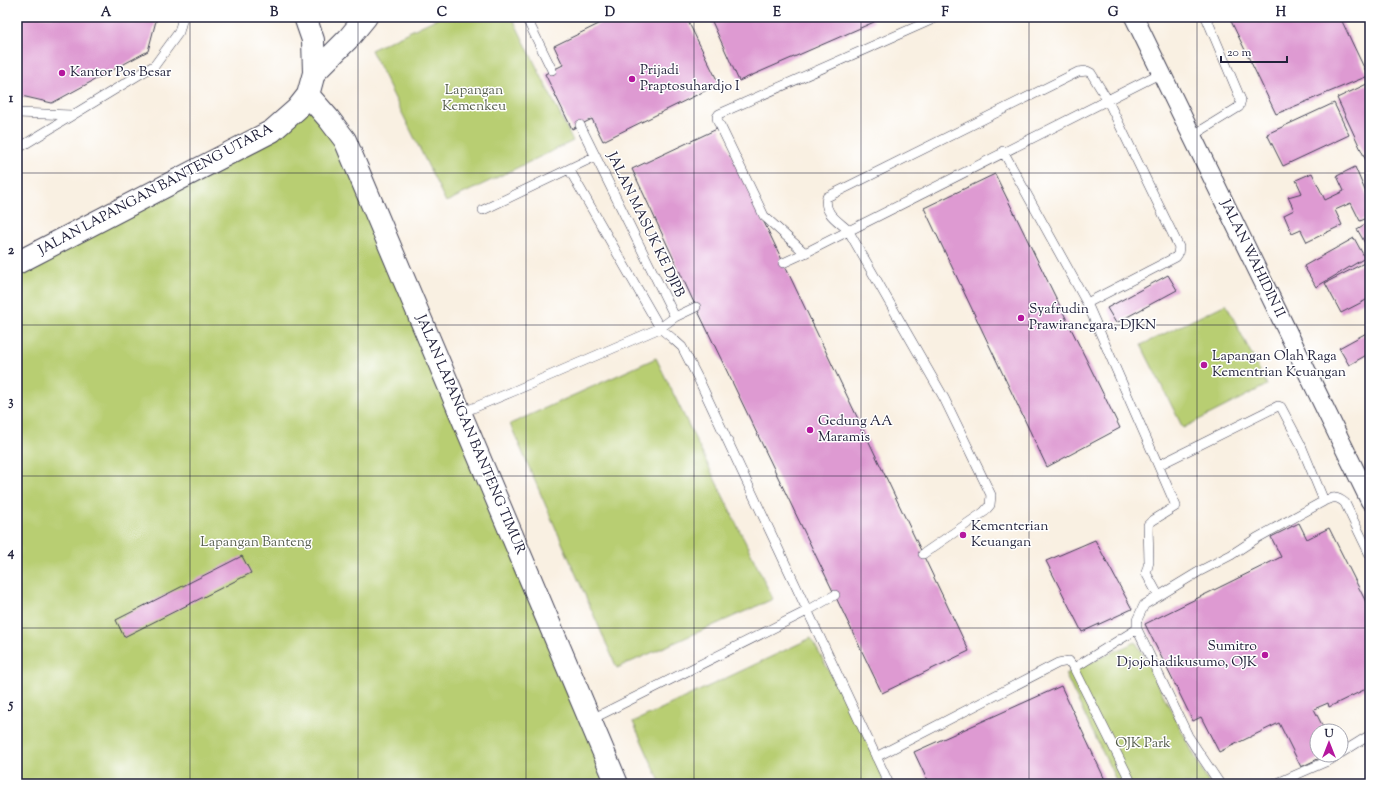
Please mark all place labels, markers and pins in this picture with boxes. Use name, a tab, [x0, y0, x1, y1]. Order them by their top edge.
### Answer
place label: Prijadi Praptosuhardjo I	[640, 61, 740, 97]
place label: Kantor Pos Besar	[70, 63, 172, 83]
marker: Kantor Pos Besar	[57, 68, 67, 78]
marker: Prijadi Praptosuhardjo I	[627, 74, 637, 84]
place label: Syafrudin Prawiranegara, DJKN	[1029, 300, 1156, 336]
marker: Syafrudin Prawiranegara, DJKN	[1016, 313, 1026, 323]
place label: Lapangan Olah Raga Kementrian Keuangan	[1212, 347, 1346, 383]
marker: Lapangan Olah Raga Kementrian Keuangan	[1199, 360, 1209, 370]
place label: Gedung AA Maramis	[818, 412, 893, 448]
marker: Gedung AA Maramis	[805, 425, 815, 435]
place label: Kementerian Keuangan	[971, 517, 1048, 553]
marker: Kementerian Keuangan	[958, 530, 968, 540]
place label: Sumitro Djojohadikusumo, OJK	[1117, 637, 1257, 673]
marker: Sumitro Djojohadikusumo, OJK	[1260, 650, 1270, 660]

